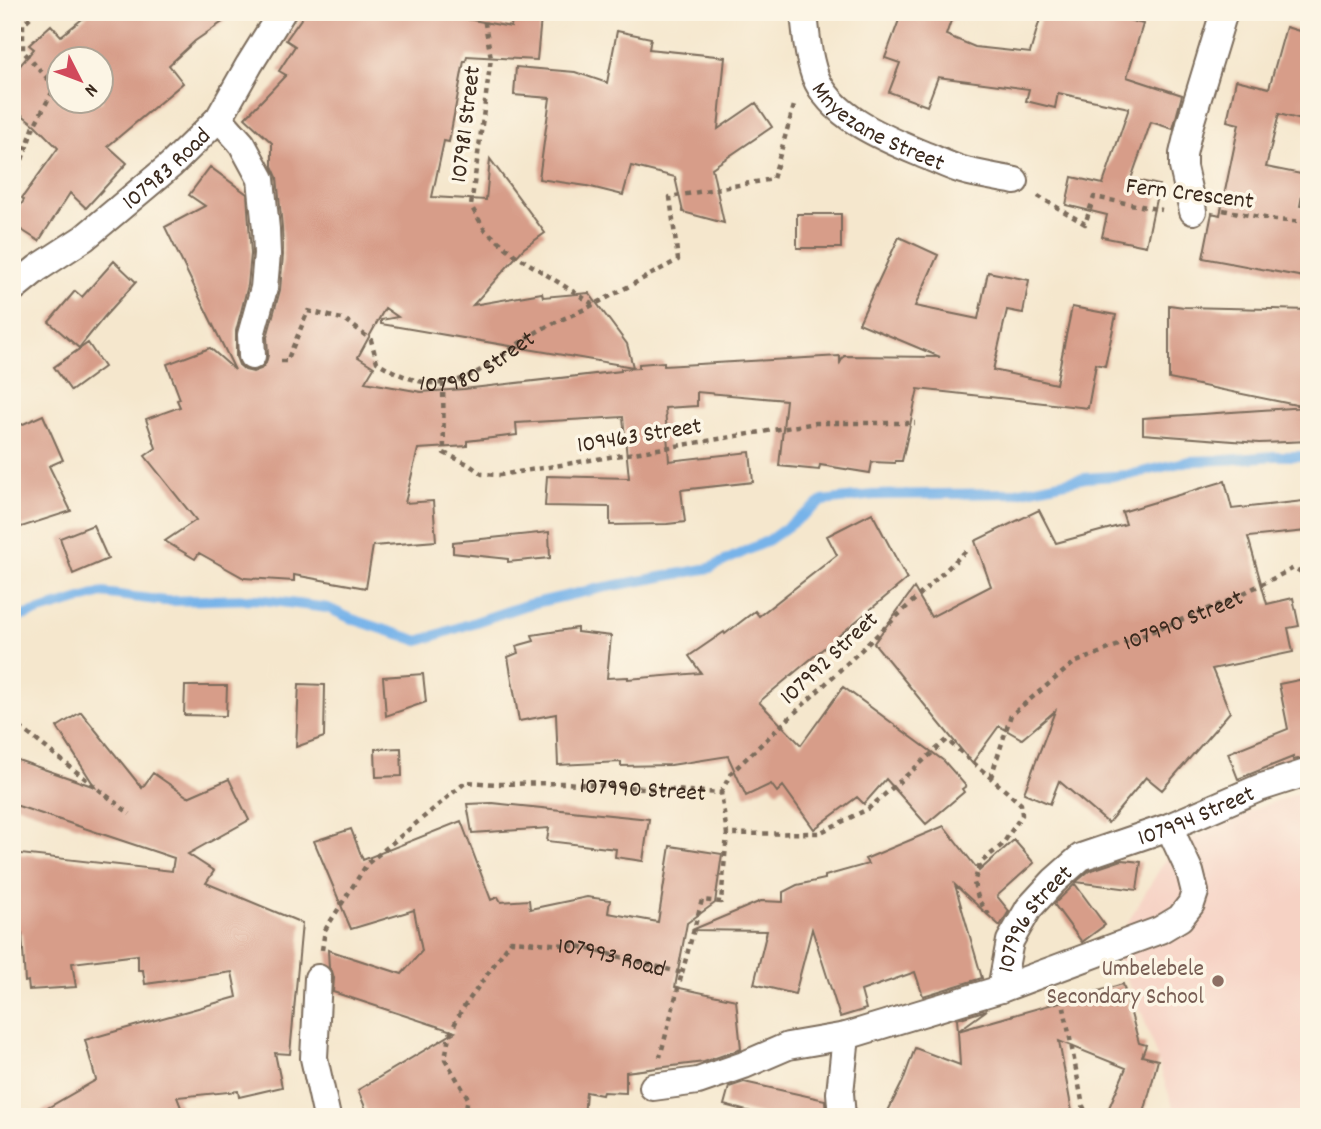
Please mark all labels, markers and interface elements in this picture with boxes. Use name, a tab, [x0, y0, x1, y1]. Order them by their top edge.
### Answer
north arrow	[46, 46, 116, 116]
street label: 107981 Street	[443, 64, 491, 185]
street label: Mnyezane Street	[801, 76, 949, 182]
text: N	[77, 77, 103, 102]
street label: 107983 Road	[116, 121, 220, 219]
street label: Fern Crescent	[1124, 170, 1256, 220]
street label: 107980 Street	[416, 323, 543, 403]
street label: 109463 Street	[575, 410, 704, 464]
street label: 107990 Street	[1119, 582, 1250, 661]
street label: 107992 Street	[773, 604, 887, 714]
street label: 107990 Street	[578, 770, 707, 812]
street label: 107994 Street	[1134, 778, 1260, 856]
street label: 107996 Street	[990, 858, 1081, 976]
street label: 107993 Road	[556, 931, 669, 988]
place label: Umbelebele Secondary School	[1047, 953, 1204, 1015]
marker: Umbelebele Secondary School	[1210, 973, 1226, 989]

